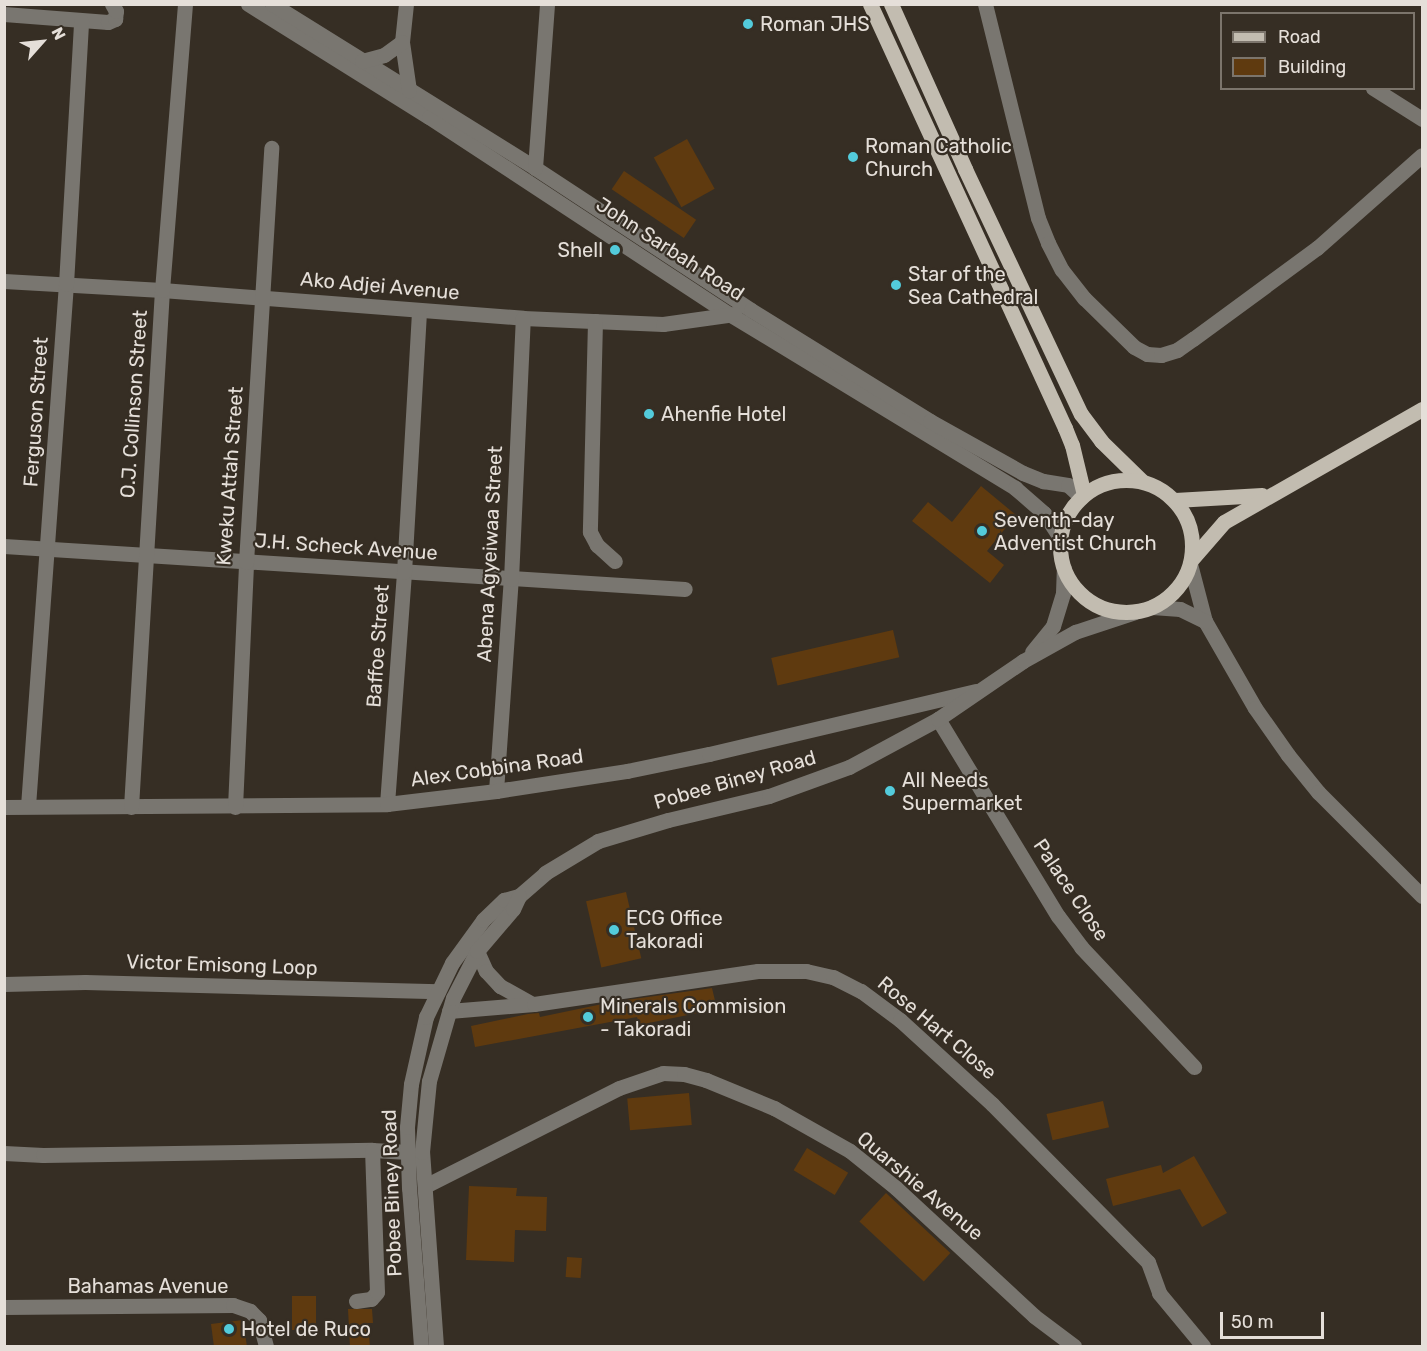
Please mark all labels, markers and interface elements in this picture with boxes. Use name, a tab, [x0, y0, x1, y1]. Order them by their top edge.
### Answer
north arrow	[12, 12, 72, 72]
place label: Roman JHS	[760, 12, 870, 36]
legend	[1220, 12, 1415, 90]
marker: Roman JHS	[741, 17, 755, 31]
text: N	[47, 24, 70, 43]
text: Road	[1278, 26, 1321, 48]
text: Building	[1278, 56, 1346, 78]
place label: Roman Catholic Church	[865, 134, 1012, 181]
marker: Roman Catholic Church	[846, 150, 860, 164]
street label: John Sarbah Road	[591, 192, 749, 306]
place label: Shell	[557, 238, 603, 262]
marker: Shell	[608, 243, 622, 257]
place label: Star of the Sea Cathedral	[908, 262, 1038, 309]
street label: Ako Adjei Avenue	[299, 267, 461, 305]
marker: Star of the Sea Cathedral	[889, 278, 903, 292]
street label: O.J. Collinson Street	[115, 309, 153, 499]
street label: Ferguson Street	[19, 336, 53, 488]
street label: Kweku Attah Street	[212, 385, 248, 567]
place label: Ahenfie Hotel	[661, 402, 786, 426]
marker: Ahenfie Hotel	[642, 407, 656, 421]
street label: Abena Agyeiwaa Street	[472, 445, 508, 663]
place label: Seventh-day Adventist Church	[994, 508, 1157, 555]
marker: Seventh-day Adventist Church	[975, 524, 989, 538]
street label: J.H. Scheck Avenue	[253, 529, 439, 565]
street label: Baffoe Street	[362, 584, 394, 708]
street label: Alex Cobbina Road	[409, 744, 585, 792]
street label: Pobee Biney Road	[651, 745, 819, 815]
place label: All Needs Supermarket	[902, 768, 1022, 815]
marker: All Needs Supermarket	[883, 784, 897, 798]
street label: Palace Close	[1028, 834, 1114, 946]
place label: ECG Office Takoradi	[626, 906, 723, 953]
marker: ECG Office Takoradi	[607, 923, 621, 937]
street label: Victor Emisong Loop	[126, 950, 318, 980]
street label: Rose Hart Close	[873, 971, 1001, 1085]
place label: Minerals Commision - Takoradi	[600, 994, 786, 1041]
marker: Minerals Commision - Takoradi	[581, 1010, 595, 1024]
street label: Pobee Biney Road	[377, 1109, 407, 1277]
street label: Quarshie Avenue	[852, 1126, 988, 1246]
street label: Bahamas Avenue	[67, 1274, 229, 1298]
scale bar	[1223, 1300, 1326, 1338]
text: 50 m	[1231, 1311, 1274, 1333]
place label: Hotel de Ruco	[241, 1317, 371, 1341]
marker: Hotel de Ruco	[222, 1322, 236, 1336]

